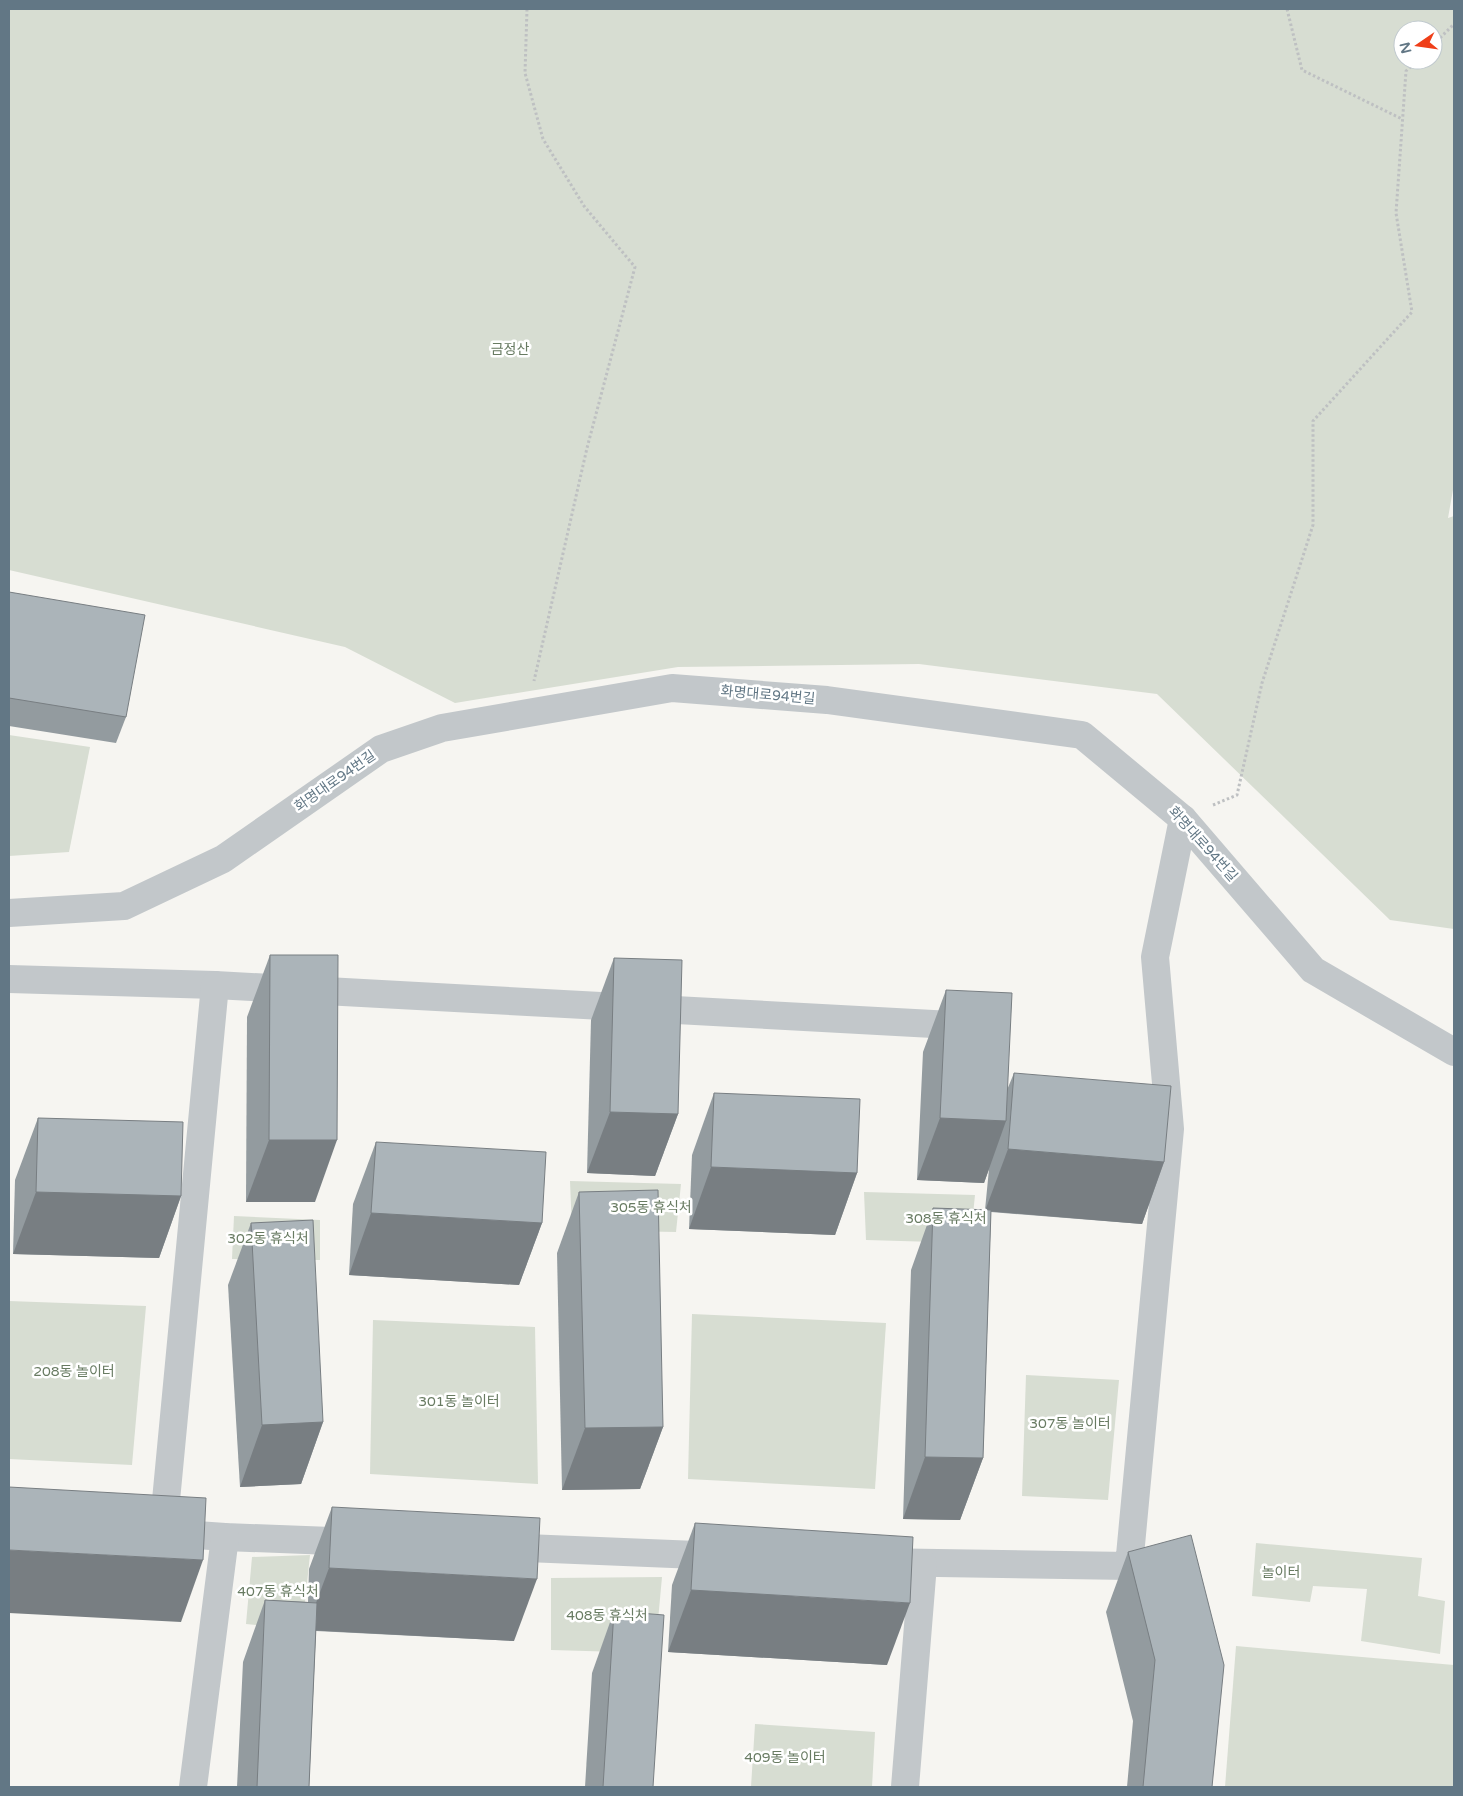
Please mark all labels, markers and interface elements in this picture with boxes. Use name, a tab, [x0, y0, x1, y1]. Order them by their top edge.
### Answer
north arrow	[1393, 20, 1443, 70]
text: N	[1396, 40, 1415, 55]
park label: 금정산	[491, 341, 529, 358]
street label: 화명대로94번길	[720, 682, 816, 708]
street label: 화명대로94번길	[291, 747, 379, 815]
street label: 화명대로94번길	[1165, 803, 1241, 885]
park label: 305동 휴식처	[610, 1199, 692, 1216]
park label: 308동 휴식처	[905, 1210, 987, 1227]
park label: 302동 휴식처	[227, 1230, 309, 1247]
park label: 208동 놀이터	[33, 1363, 115, 1380]
park label: 301동 놀이터	[418, 1393, 500, 1410]
park label: 307동 놀이터	[1029, 1415, 1111, 1432]
park label: 놀이터	[1262, 1564, 1300, 1581]
park label: 407동 휴식처	[237, 1583, 319, 1600]
park label: 408동 휴식처	[566, 1607, 648, 1624]
park label: 409동 놀이터	[744, 1749, 826, 1766]

